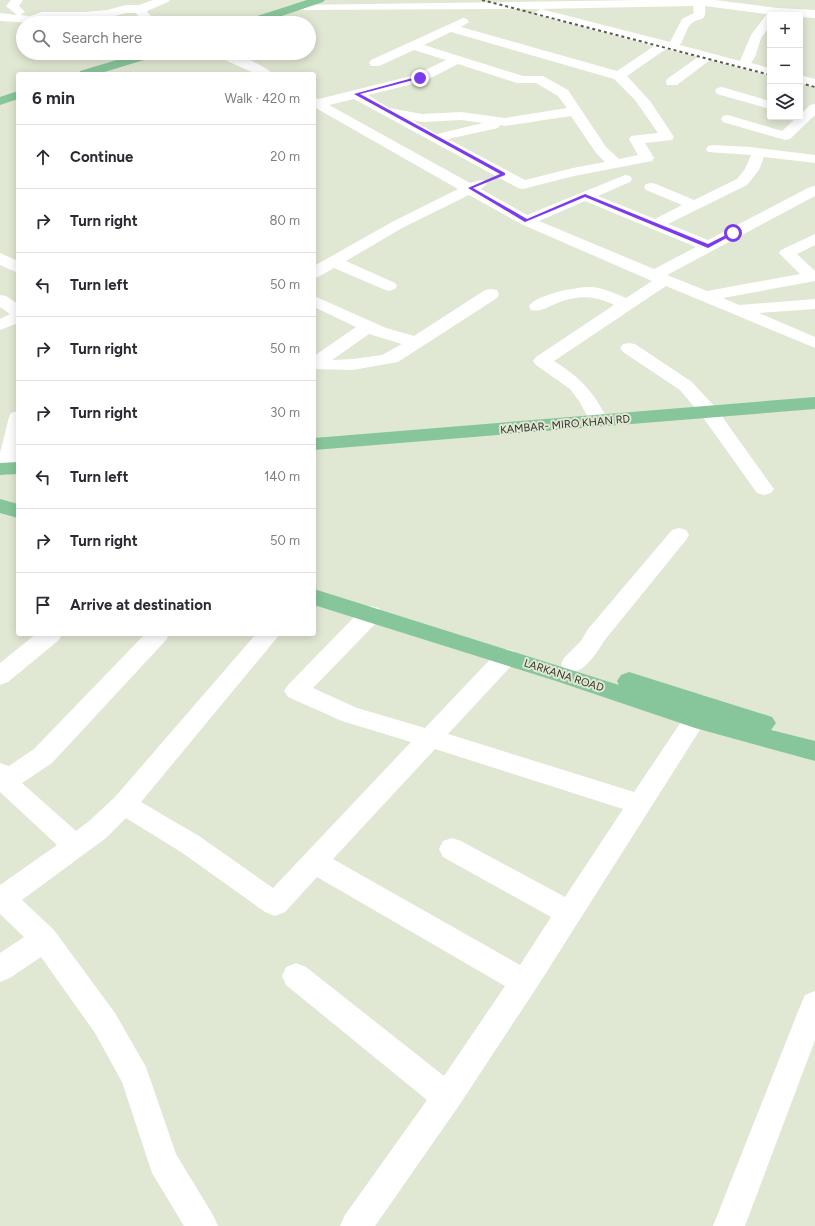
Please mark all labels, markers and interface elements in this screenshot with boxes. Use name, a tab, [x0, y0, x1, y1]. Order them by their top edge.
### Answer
map controls	[767, 12, 803, 120]
button: +	[767, 12, 803, 48]
search box	[16, 16, 316, 60]
icon: search	[30, 27, 52, 49]
text: Search here	[62, 29, 142, 47]
button: −	[767, 48, 803, 84]
route end	[411, 69, 429, 87]
button: layers	[767, 84, 803, 120]
text: 6 min	[32, 88, 75, 108]
text: Walk · 420 m	[225, 91, 300, 106]
icon: ahead	[32, 146, 54, 168]
text: Continue	[70, 148, 133, 166]
text: 20 m	[270, 149, 300, 164]
icon: right	[32, 210, 54, 232]
text: Turn right	[70, 212, 138, 230]
text: 80 m	[269, 213, 300, 228]
route start	[724, 224, 742, 242]
icon: left	[32, 274, 54, 296]
text: Turn left	[70, 276, 128, 294]
text: 50 m	[270, 277, 300, 292]
icon: right	[32, 338, 54, 360]
text: Turn right	[70, 340, 138, 358]
text: 50 m	[270, 341, 300, 356]
icon: right	[32, 402, 54, 424]
text: Turn right	[70, 404, 138, 422]
text: 30 m	[270, 405, 300, 420]
street label: KAMBAR- MIRO KHAN RD	[500, 412, 631, 437]
icon: left	[32, 466, 54, 488]
text: Turn left	[70, 468, 128, 486]
text: 140 m	[264, 469, 300, 484]
icon: right	[32, 530, 54, 552]
text: Turn right	[70, 532, 138, 550]
text: 50 m	[270, 533, 300, 548]
icon: arrive	[32, 594, 54, 616]
text: Arrive at destination	[70, 596, 211, 614]
street label: LARKANA ROAD	[522, 656, 606, 695]

